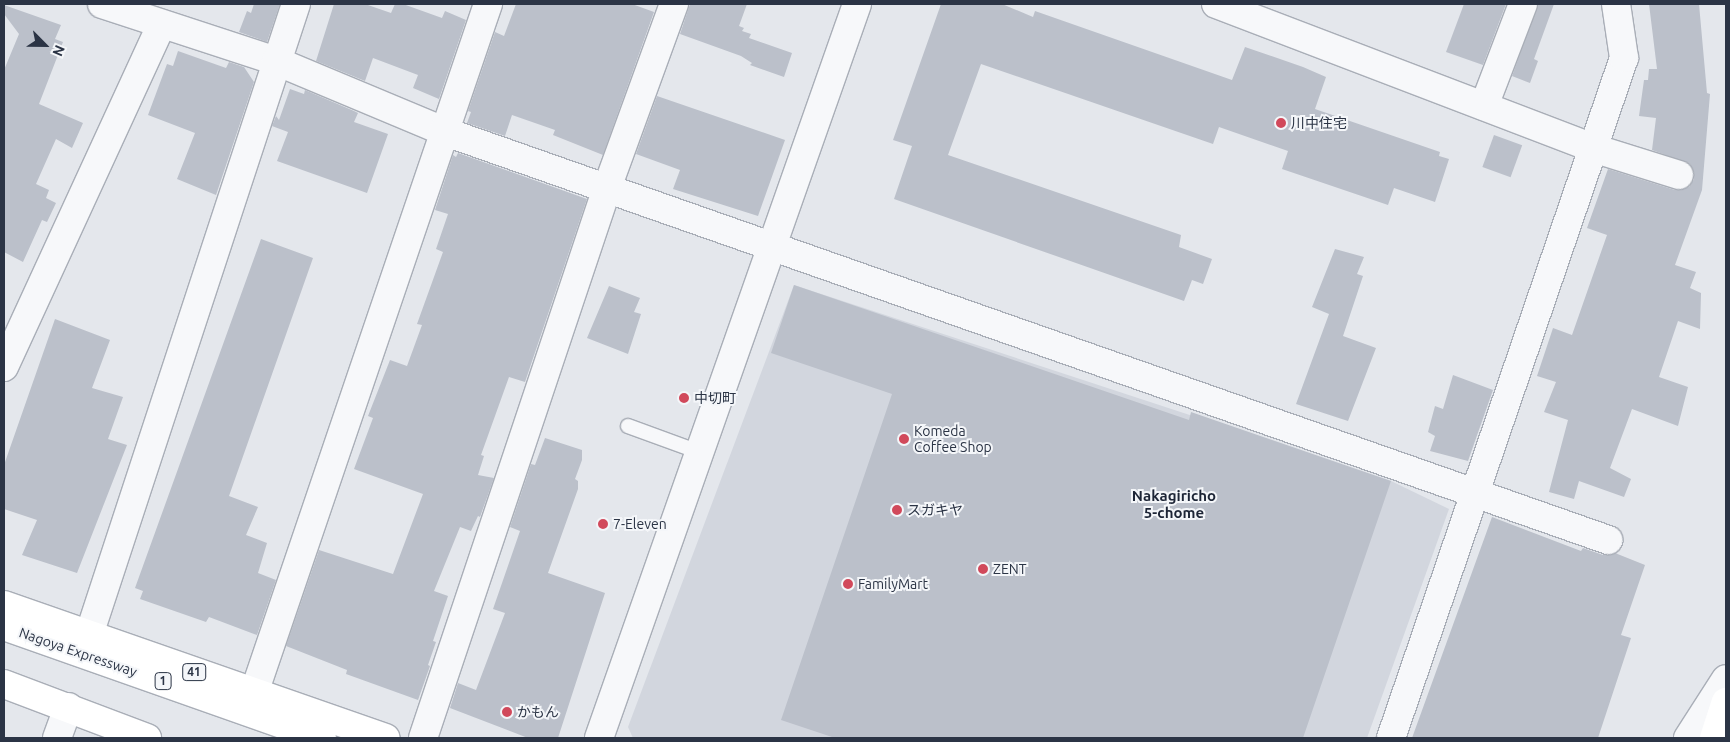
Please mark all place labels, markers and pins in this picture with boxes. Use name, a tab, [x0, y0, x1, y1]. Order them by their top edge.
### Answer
place label: 川中住宅	[1291, 115, 1347, 131]
marker: 川中住宅	[1275, 117, 1287, 129]
place label: 中切町	[694, 390, 736, 406]
marker: 中切町	[678, 392, 690, 404]
place label: Komeda Coffee Shop	[914, 423, 992, 456]
marker: Komeda Coffee Shop	[898, 433, 910, 445]
place label: スガキヤ	[907, 502, 963, 518]
marker: スガキヤ	[891, 504, 903, 516]
place label: 7-Eleven	[613, 516, 667, 532]
marker: 7-Eleven	[597, 518, 609, 530]
place label: ZENT	[993, 561, 1027, 577]
marker: ZENT	[977, 563, 989, 575]
place label: FamilyMart	[858, 576, 928, 592]
marker: FamilyMart	[842, 578, 854, 590]
place label: かもん	[517, 704, 559, 720]
marker: かもん	[501, 706, 513, 718]

